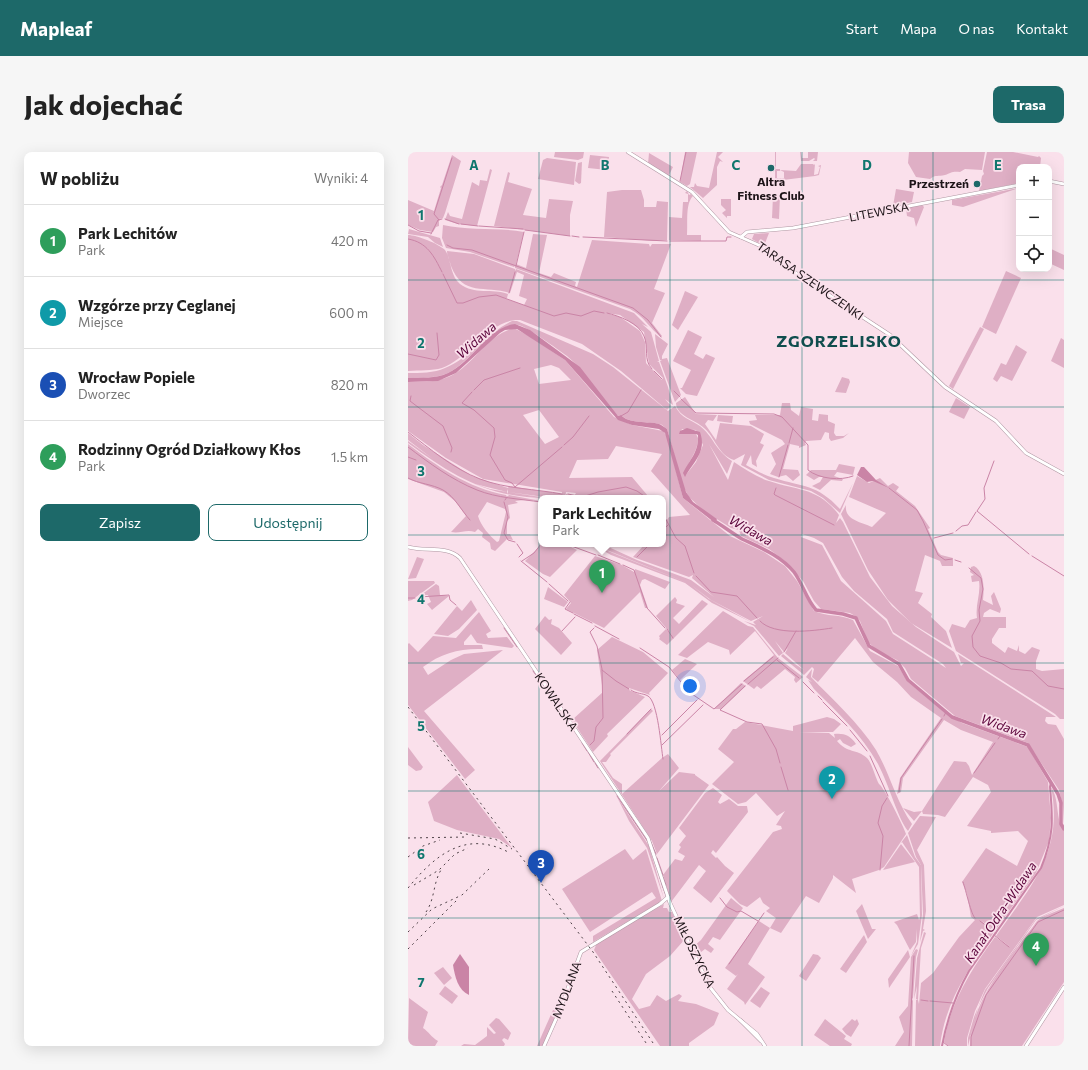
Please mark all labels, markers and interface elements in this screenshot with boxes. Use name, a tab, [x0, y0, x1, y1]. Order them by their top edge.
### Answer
text: Mapleaf	[20, 17, 92, 40]
text: Start	[846, 20, 878, 37]
text: Mapa	[900, 20, 936, 37]
text: O nas	[958, 20, 994, 37]
text: Kontakt	[1016, 20, 1068, 37]
button: Trasa	[993, 86, 1064, 123]
text: Jak dojechać	[24, 87, 183, 121]
text: A	[469, 157, 479, 173]
text: B	[601, 157, 610, 173]
text: C	[732, 157, 741, 173]
text: D	[862, 157, 872, 173]
text: E	[994, 157, 1002, 173]
marker: Altra Fitness Club	[766, 163, 776, 173]
map controls	[1016, 164, 1052, 272]
button: +	[1016, 164, 1052, 200]
text: W pobliżu	[40, 168, 119, 189]
text: Wyniki: 4	[314, 170, 368, 186]
place label: Altra Fitness Club	[737, 174, 805, 202]
place label: Przestrzeń	[909, 176, 969, 190]
marker: Przestrzeń	[972, 179, 982, 189]
street label: LITEWSKA	[848, 198, 910, 224]
button: −	[1016, 200, 1052, 236]
text: 1	[418, 207, 424, 223]
text: Park Lechitów	[78, 224, 177, 242]
text: 1	[50, 233, 56, 249]
text: 420 m	[331, 233, 368, 249]
button: locate	[1016, 236, 1052, 272]
street label: TARASA SZEWCZENKI	[755, 238, 867, 322]
text: Park	[78, 242, 105, 258]
text: Wzgórze przy Ceglanej	[78, 296, 236, 314]
text: 2	[49, 305, 57, 321]
text: 600 m	[329, 305, 368, 321]
text: Miejsce	[78, 314, 123, 330]
water label: Widawa	[453, 318, 499, 362]
district label: ZGORZELISKO	[776, 331, 902, 350]
text: 2	[417, 335, 425, 351]
text: Wrocław Popiele	[78, 368, 195, 386]
text: 3	[49, 377, 57, 393]
text: 820 m	[331, 377, 368, 393]
text: Dworzec	[78, 386, 130, 402]
text: Rodzinny Ogród Działkowy Kłos	[78, 440, 301, 458]
text: 4	[49, 449, 57, 465]
text: 1.5 km	[331, 449, 368, 465]
text: Park	[78, 458, 105, 474]
text: 3	[417, 463, 425, 479]
popup	[538, 495, 666, 547]
button: Zapisz	[40, 504, 200, 541]
button: Udostępnij	[208, 504, 368, 541]
text: Park Lechitów	[552, 504, 652, 522]
water label: Widawa	[726, 511, 776, 549]
text: Park	[552, 522, 579, 538]
pin: 1	[589, 560, 615, 593]
text: 4	[417, 591, 425, 607]
street label: KOWALSKA	[532, 670, 581, 733]
your location	[680, 676, 700, 696]
water label: Widawa	[979, 710, 1029, 742]
text: 5	[417, 718, 425, 734]
pin: 2	[819, 766, 845, 799]
text: 6	[417, 846, 425, 862]
pin: 3	[528, 850, 554, 883]
water label: Kanał Odra-Widawa	[960, 858, 1040, 966]
street label: MIŁOSZYCKA	[671, 913, 718, 990]
pin: 4	[1023, 933, 1049, 966]
street label: MYDLANA	[549, 959, 583, 1020]
text: 7	[417, 974, 425, 990]

